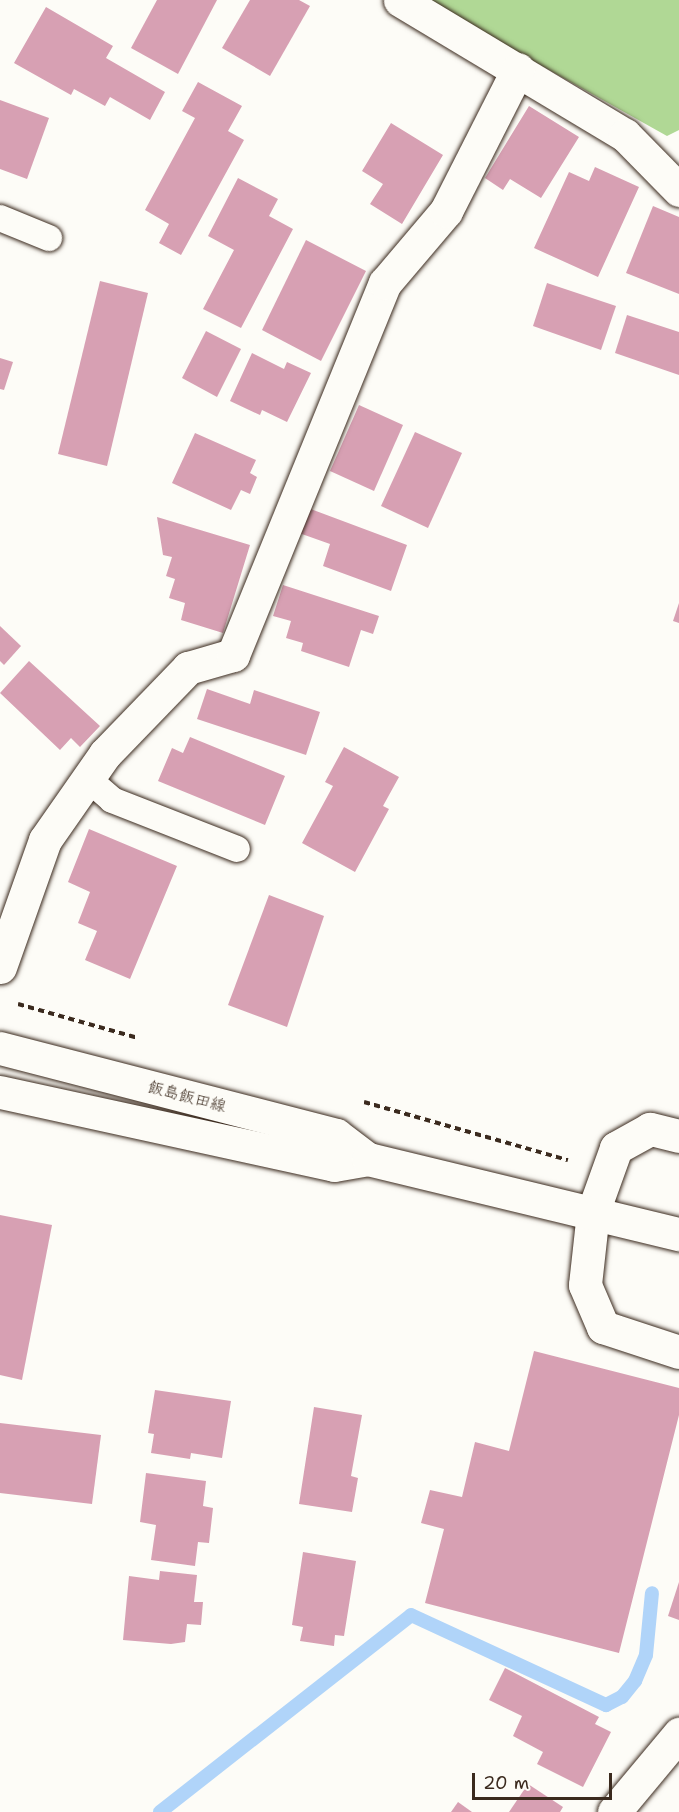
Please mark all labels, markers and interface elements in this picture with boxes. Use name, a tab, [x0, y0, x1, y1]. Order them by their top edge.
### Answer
street label: 飯島飯田線	[146, 1077, 228, 1117]
scale bar	[475, 1761, 614, 1799]
text: 20 m	[483, 1771, 529, 1795]

